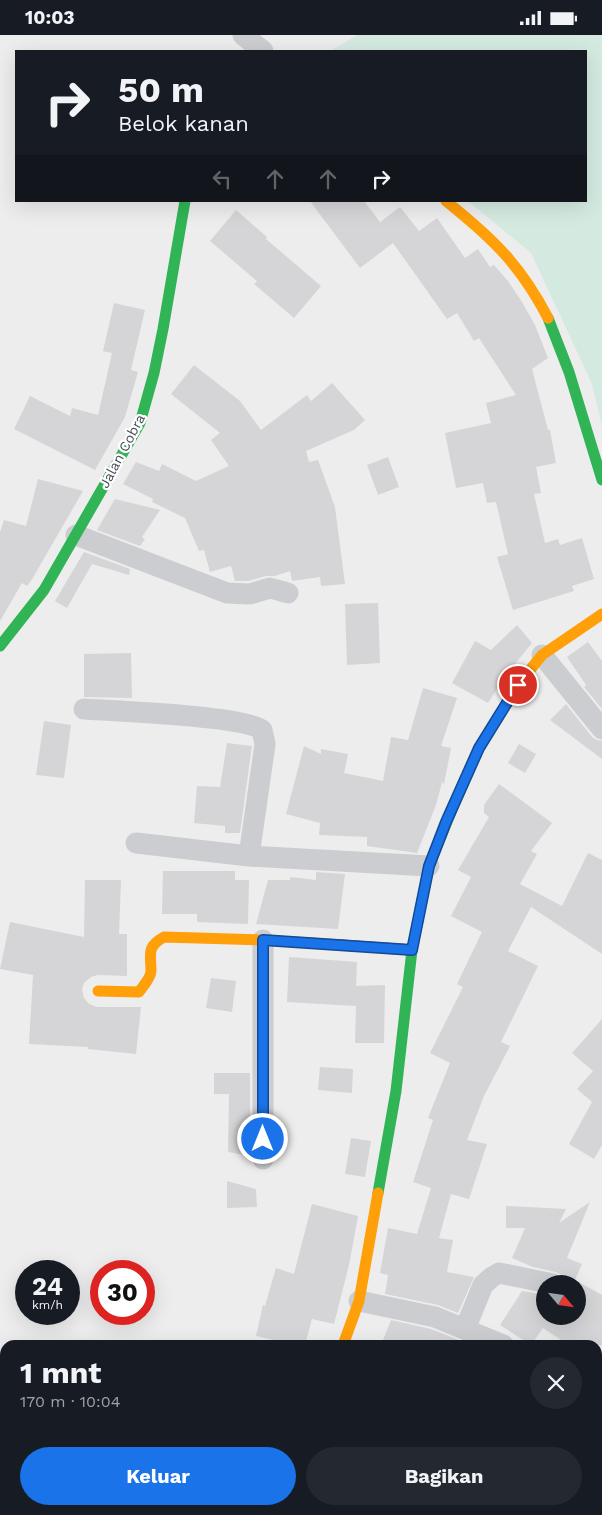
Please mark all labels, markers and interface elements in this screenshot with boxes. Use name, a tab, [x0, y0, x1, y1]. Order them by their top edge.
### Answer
text: 10:03	[25, 6, 75, 29]
text: 50 m	[118, 69, 204, 111]
icon: right	[35, 70, 100, 135]
text: Belok kanan	[118, 111, 249, 136]
icon: left	[208, 165, 236, 193]
icon: ahead	[261, 165, 289, 193]
icon: ahead	[314, 165, 342, 193]
icon: right	[367, 165, 395, 193]
street label: Jalan Cobra	[96, 411, 148, 491]
pin	[497, 664, 539, 706]
icon: arrive	[504, 671, 532, 699]
position arrow	[236, 1112, 288, 1164]
speed limit sign: 30	[90, 1260, 155, 1325]
text: 24	[32, 1272, 63, 1301]
north arrow	[536, 1275, 586, 1325]
map controls	[536, 1275, 586, 1325]
text: km/h	[32, 1298, 63, 1312]
text: 1 mnt	[20, 1355, 101, 1390]
button: close	[530, 1357, 582, 1409]
text: 170 m · 10:04	[20, 1392, 120, 1411]
button: Keluar	[20, 1447, 296, 1505]
button: Bagikan	[306, 1447, 582, 1505]

